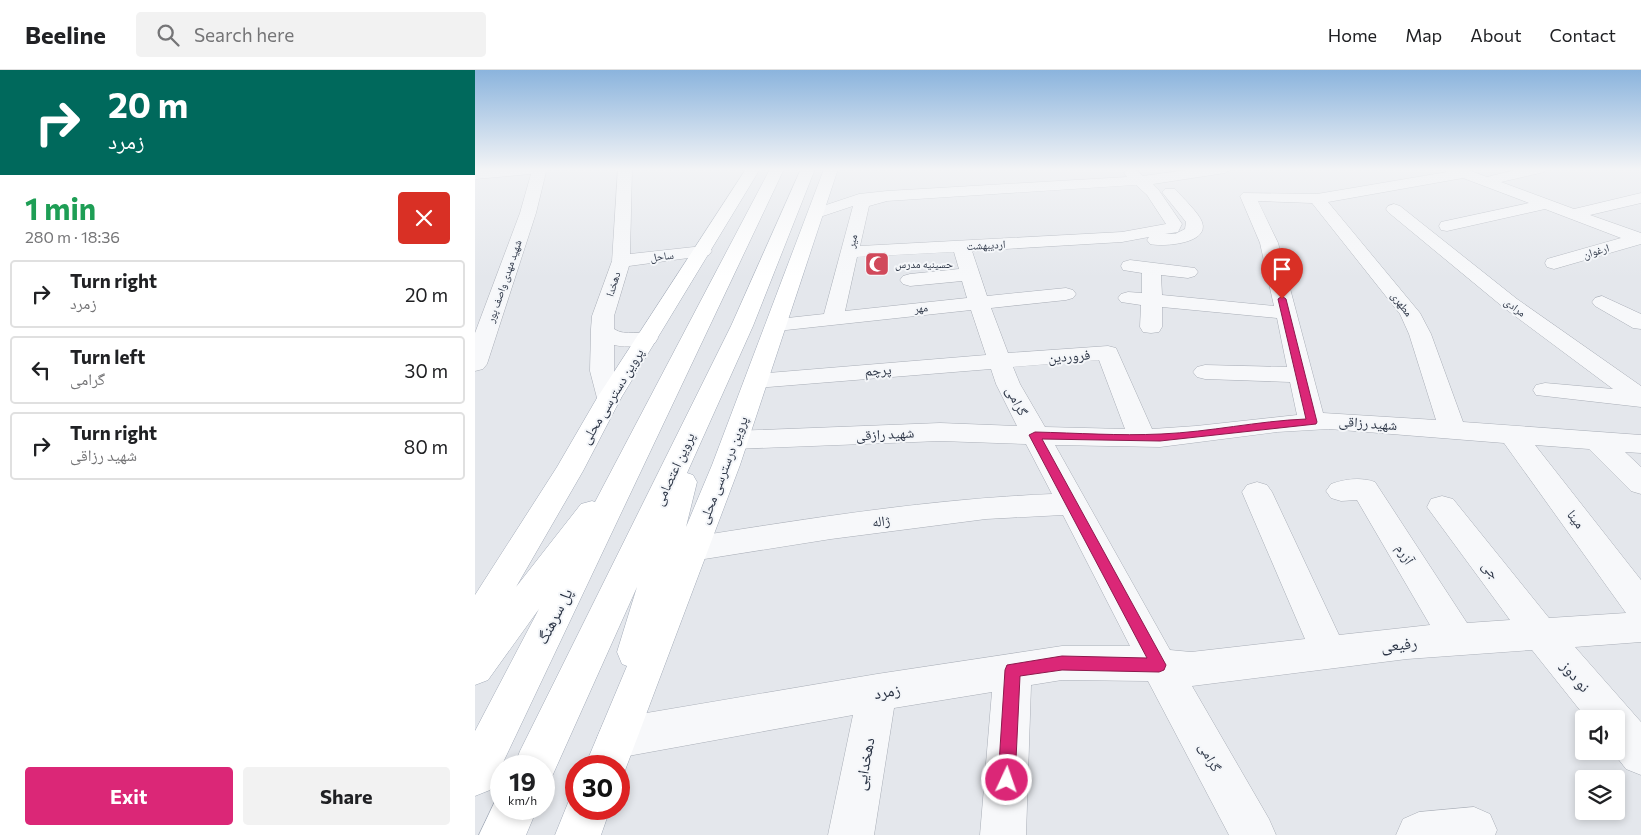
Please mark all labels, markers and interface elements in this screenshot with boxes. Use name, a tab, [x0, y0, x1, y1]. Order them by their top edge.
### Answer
search box	[136, 12, 486, 57]
text: Beeline	[25, 20, 106, 49]
icon: search	[154, 21, 182, 49]
text: Search here	[194, 23, 294, 46]
text: Home	[1328, 24, 1377, 46]
text: Map	[1405, 24, 1442, 46]
text: About	[1470, 24, 1522, 46]
text: Contact	[1550, 24, 1616, 46]
text: 20 m	[108, 82, 188, 125]
icon: right	[25, 90, 90, 155]
text: زمرد	[108, 127, 145, 154]
text: 1 min	[25, 189, 96, 226]
button: close	[398, 192, 450, 244]
text: 280 m · 18:36	[25, 227, 120, 246]
street label: میر	[843, 233, 860, 250]
street label: اردیبهشت	[966, 237, 1006, 252]
street label: شهید مهدی واصف پور	[483, 238, 525, 325]
street label: ارغوان	[1581, 240, 1611, 262]
street label: ساحل	[649, 248, 675, 264]
pin	[1261, 248, 1303, 299]
mosque icon: حسینیه مدرس	[864, 251, 890, 277]
icon: arrive	[1268, 255, 1296, 283]
place label: حسینیه مدرس	[895, 257, 953, 271]
text: Turn right	[70, 269, 157, 292]
street label: دهخدا	[602, 269, 623, 298]
icon: right	[27, 280, 55, 308]
text: 20 m	[405, 283, 448, 306]
street label: مطهری	[1388, 289, 1416, 319]
text: زمرد	[70, 293, 97, 312]
street label: مرادی	[1501, 294, 1529, 320]
street label: مهر	[912, 300, 928, 315]
text: Turn left	[70, 345, 145, 368]
street label: پروین دسترسی محلی	[576, 345, 648, 447]
street label: فروردین	[1047, 345, 1091, 367]
icon: left	[27, 356, 55, 384]
text: 30 m	[405, 359, 448, 382]
street label: پرچم	[864, 360, 892, 381]
text: گرامی	[70, 369, 105, 388]
street label: گرامی	[1002, 383, 1032, 419]
street label: شهید رزاقی	[1338, 412, 1398, 434]
street label: پروین درسترسی محلی	[694, 413, 752, 527]
text: Turn right	[70, 421, 157, 444]
street label: شهید رازقی	[855, 423, 915, 445]
street label: پروین اعتصامی	[649, 429, 699, 508]
icon: right	[27, 432, 55, 460]
text: 80 m	[404, 435, 448, 458]
text: شهید رزاقی	[70, 445, 137, 464]
street label: مینا	[1564, 506, 1589, 532]
street label: ژاله	[871, 511, 891, 531]
street label: آزرم	[1391, 540, 1418, 569]
street label: جی	[1478, 557, 1504, 583]
street label: پل سرهنگ	[531, 584, 578, 648]
street label: رفیعی	[1380, 632, 1418, 657]
street label: نو دوز	[1556, 655, 1595, 696]
street label: زمرد	[872, 679, 902, 703]
map controls	[1575, 710, 1625, 820]
button: sound	[1575, 710, 1625, 760]
street label: دهخدایی	[850, 736, 879, 792]
street label: گرامی	[1195, 739, 1225, 775]
position arrow	[980, 753, 1032, 805]
speed limit sign: 30	[565, 755, 630, 820]
text: 19	[509, 766, 536, 796]
button: Exit	[25, 767, 233, 825]
button: Share	[243, 767, 450, 825]
button: layers	[1575, 770, 1625, 820]
text: km/h	[508, 793, 537, 807]

